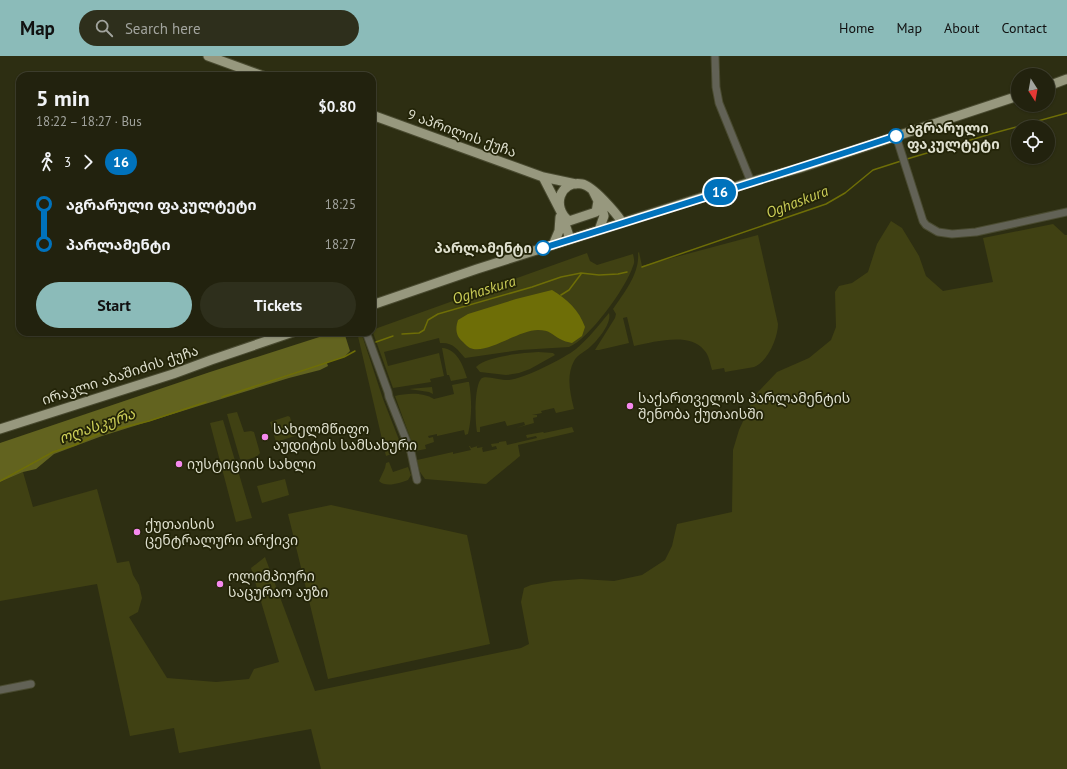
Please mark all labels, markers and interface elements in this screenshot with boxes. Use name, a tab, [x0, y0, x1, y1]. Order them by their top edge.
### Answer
search box	[79, 10, 359, 46]
text: Map	[20, 16, 55, 40]
icon: search	[93, 17, 115, 39]
text: Search here	[125, 19, 201, 38]
text: Home	[839, 19, 874, 37]
text: Map	[896, 19, 922, 37]
text: About	[944, 19, 980, 37]
text: Contact	[1002, 19, 1047, 37]
north arrow	[1011, 68, 1055, 112]
map controls	[1011, 68, 1055, 164]
text: 5 min	[36, 84, 90, 112]
text: $0.80	[318, 97, 356, 116]
street label: 9 აპრილის ქუჩა	[405, 105, 519, 161]
text: 18:22 – 18:27 · Bus	[36, 113, 142, 130]
place label: აგრარული ფაკულტეტი	[907, 119, 1000, 153]
button: locate	[1011, 120, 1055, 164]
marker: აგრარული ფაკულტეტი	[888, 128, 904, 144]
icon: walk	[36, 151, 58, 173]
icon: forward	[77, 151, 99, 173]
text: 16	[113, 153, 129, 171]
text: 3	[64, 154, 71, 171]
line badge: 16	[702, 179, 738, 205]
water label: Oghaskura	[763, 181, 831, 222]
text: 16	[712, 183, 728, 201]
text: აგრარული ფაკულტეტი	[66, 195, 257, 214]
text: 18:25	[325, 196, 356, 213]
text: პარლამენტი	[66, 235, 171, 254]
text: 18:27	[325, 236, 356, 253]
place label: პარლამენტი	[434, 239, 532, 257]
marker: პარლამენტი	[535, 240, 551, 256]
water label: Oghaskura	[450, 271, 518, 308]
button: Start	[36, 282, 192, 328]
button: Tickets	[200, 282, 356, 328]
street label: ირაკლი აბაშიძის ქუჩა	[39, 341, 201, 409]
place label: საქართველოს პარლამენტის შენობა ქუთაისში	[638, 389, 850, 423]
marker: საქართველოს პარლამენტის შენობა ქუთაისში	[625, 401, 635, 411]
water label: ოღასკურა	[56, 403, 138, 447]
place label: სახელმწიფო აუდიტის სამსახური	[273, 420, 417, 454]
marker: სახელმწიფო აუდიტის სამსახური	[260, 432, 270, 442]
place label: იუსტიციის სახლი	[187, 455, 316, 473]
marker: იუსტიციის სახლი	[174, 459, 184, 469]
place label: ქუთაისის ცენტრალური არქივი	[145, 515, 298, 549]
marker: ქუთაისის ცენტრალური არქივი	[132, 527, 142, 537]
place label: ოლიმპიური საცურაო აუზი	[228, 567, 328, 601]
marker: ოლიმპიური საცურაო აუზი	[215, 579, 225, 589]

